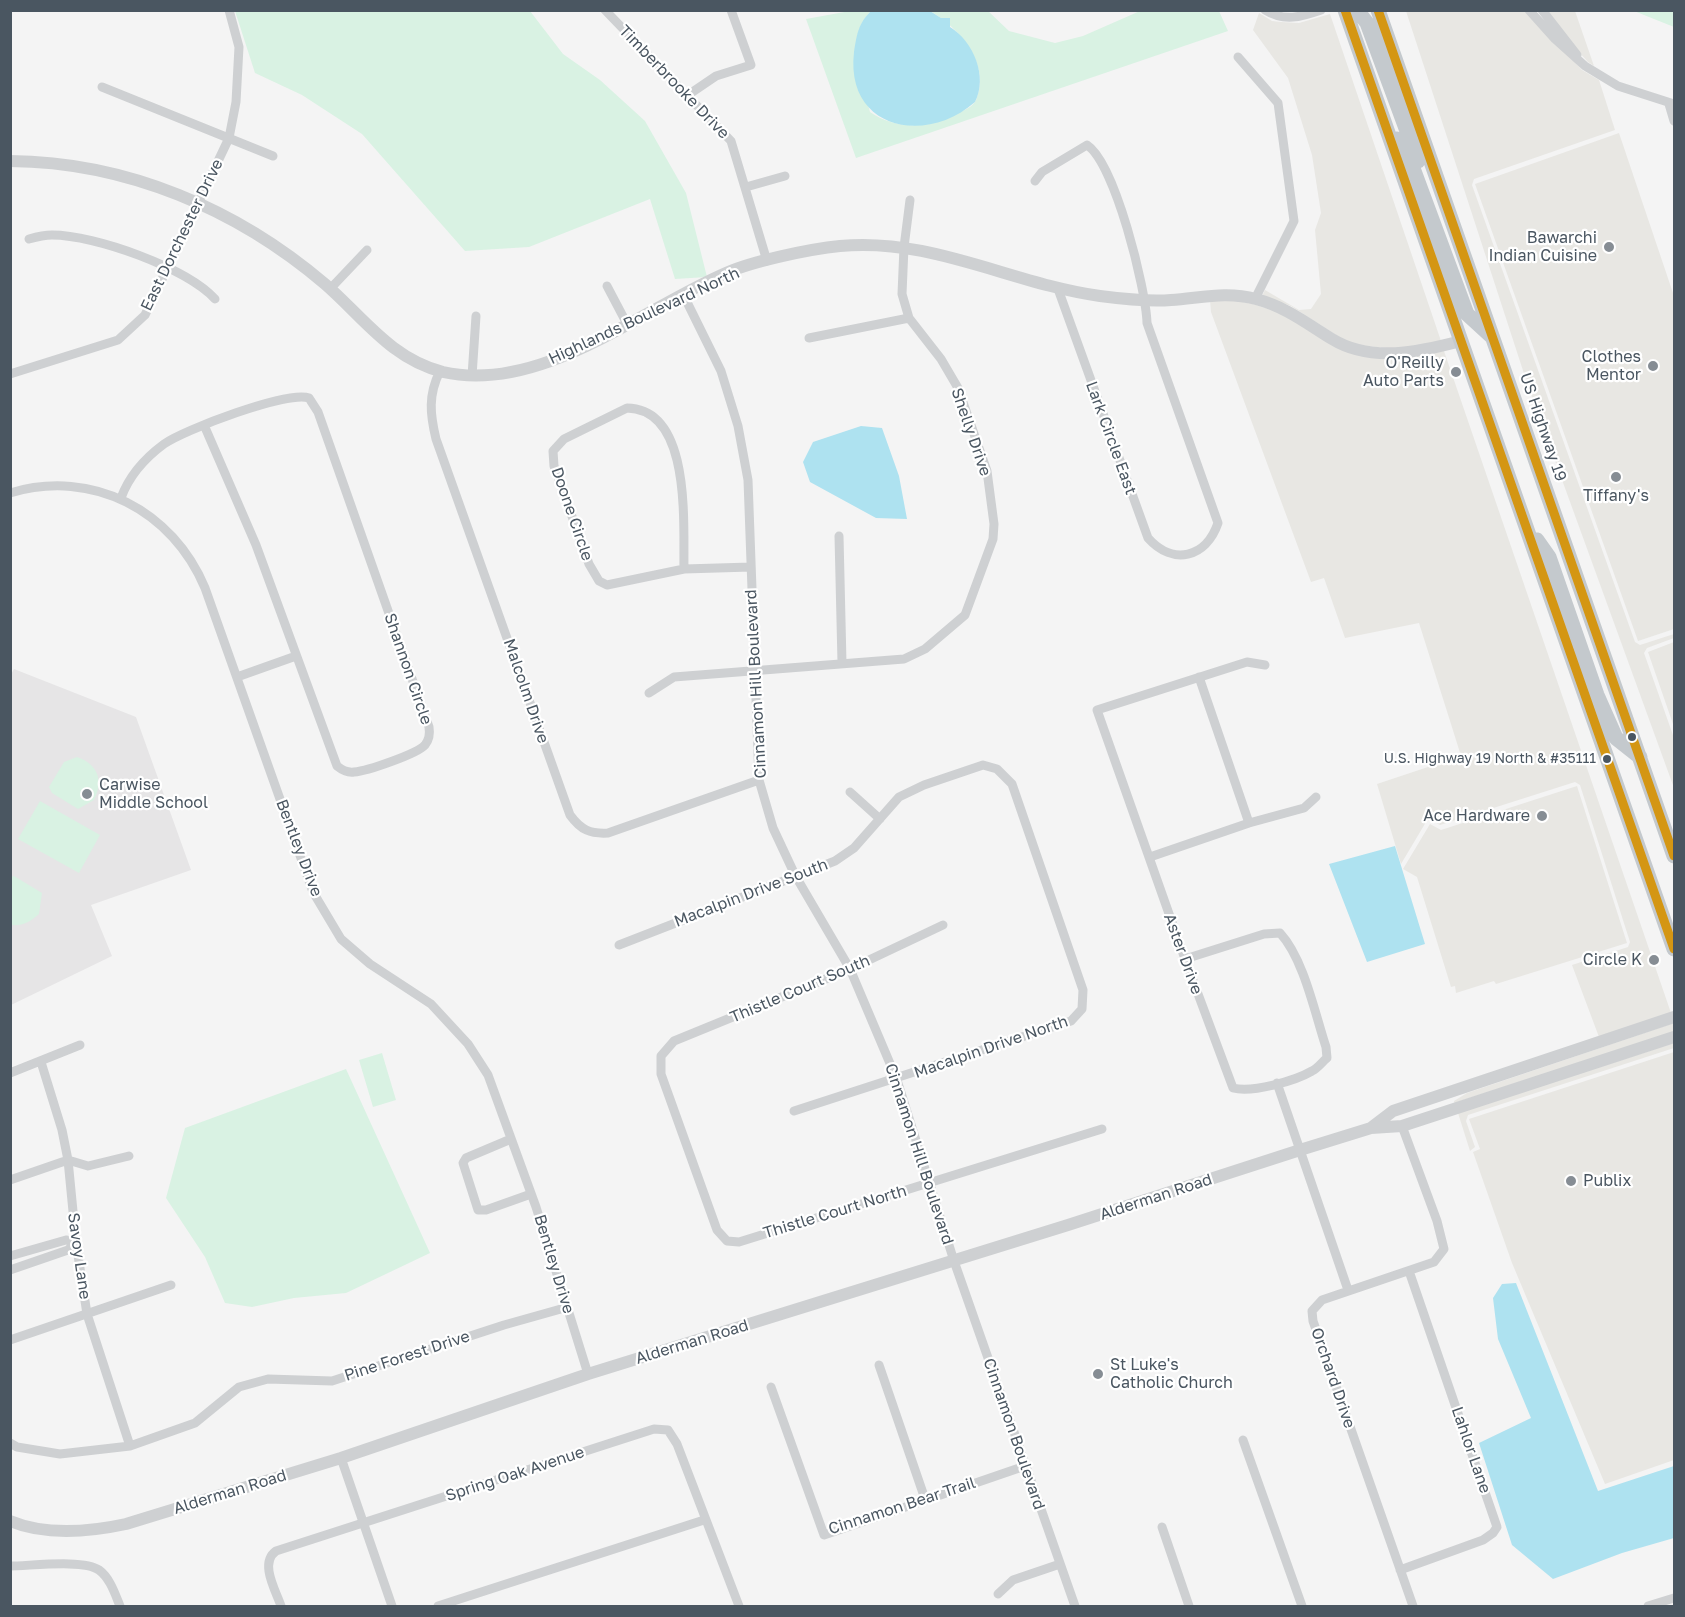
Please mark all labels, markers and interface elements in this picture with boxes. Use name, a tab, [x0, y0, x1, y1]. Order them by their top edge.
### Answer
street label: Timberbrooke Drive	[615, 21, 733, 143]
street label: East Dorchester Drive	[137, 156, 227, 314]
place label: Bawarchi Indian Cuisine	[1488, 228, 1597, 266]
marker: Bawarchi Indian Cuisine	[1602, 240, 1616, 254]
street label: Highlands Boulevard North	[546, 263, 742, 369]
place label: Clothes Mentor	[1582, 347, 1641, 385]
place label: O'Reilly Auto Parts	[1363, 353, 1444, 391]
marker: Clothes Mentor	[1646, 359, 1660, 373]
marker: O'Reilly Auto Parts	[1449, 365, 1463, 379]
street label: US Highway 19	[1515, 370, 1571, 484]
street label: Lark Circle East	[1082, 379, 1140, 497]
street label: Shelly Drive	[947, 385, 995, 479]
street label: Doone Circle	[547, 465, 597, 563]
marker: Tiffany's	[1609, 470, 1623, 484]
place label: Tiffany's	[1583, 486, 1649, 506]
street label: Cinnamon Hill Boulevard	[741, 589, 771, 779]
street label: Shannon Circle	[380, 611, 436, 727]
street label: Malcolm Drive	[499, 636, 553, 746]
unlabelled marker	[1626, 731, 1638, 743]
place label: U.S. Highway 19 North & #35111	[1384, 751, 1596, 767]
marker: U.S. Highway 19 North & #35111	[1601, 753, 1613, 765]
place label: Carwise Middle School	[99, 775, 208, 813]
marker: Carwise Middle School	[80, 787, 94, 801]
street label: Bentley Drive	[272, 797, 326, 899]
place label: Ace Hardware	[1423, 806, 1530, 826]
marker: Ace Hardware	[1535, 809, 1549, 823]
street label: Macalpin Drive South	[671, 855, 831, 931]
street label: Aster Drive	[1159, 911, 1207, 997]
place label: Circle K	[1583, 950, 1642, 970]
street label: Thistle Court South	[727, 951, 873, 1027]
marker: Circle K	[1647, 953, 1661, 967]
street label: Macalpin Drive North	[911, 1012, 1071, 1082]
street label: Cinnamon Hill Boulevard	[881, 1061, 957, 1247]
street label: Alderman Road	[1097, 1170, 1215, 1224]
place label: Publix	[1583, 1171, 1631, 1191]
marker: Publix	[1564, 1174, 1578, 1188]
street label: Thistle Court North	[761, 1181, 909, 1243]
street label: Savoy Lane	[63, 1211, 95, 1301]
street label: Bentley Drive	[530, 1212, 578, 1316]
street label: Alderman Road	[633, 1316, 751, 1368]
street label: Orchard Drive	[1307, 1325, 1359, 1431]
street label: Pine Forest Drive	[342, 1327, 472, 1385]
place label: St Luke's Catholic Church	[1110, 1355, 1233, 1393]
street label: Cinnamon Boulevard	[979, 1356, 1049, 1512]
marker: St Luke's Catholic Church	[1091, 1367, 1105, 1381]
street label: Lahlor Lane	[1447, 1404, 1495, 1496]
street label: Spring Oak Avenue	[443, 1443, 587, 1505]
street label: Alderman Road	[171, 1466, 289, 1518]
street label: Cinnamon Bear Trail	[826, 1473, 978, 1539]

